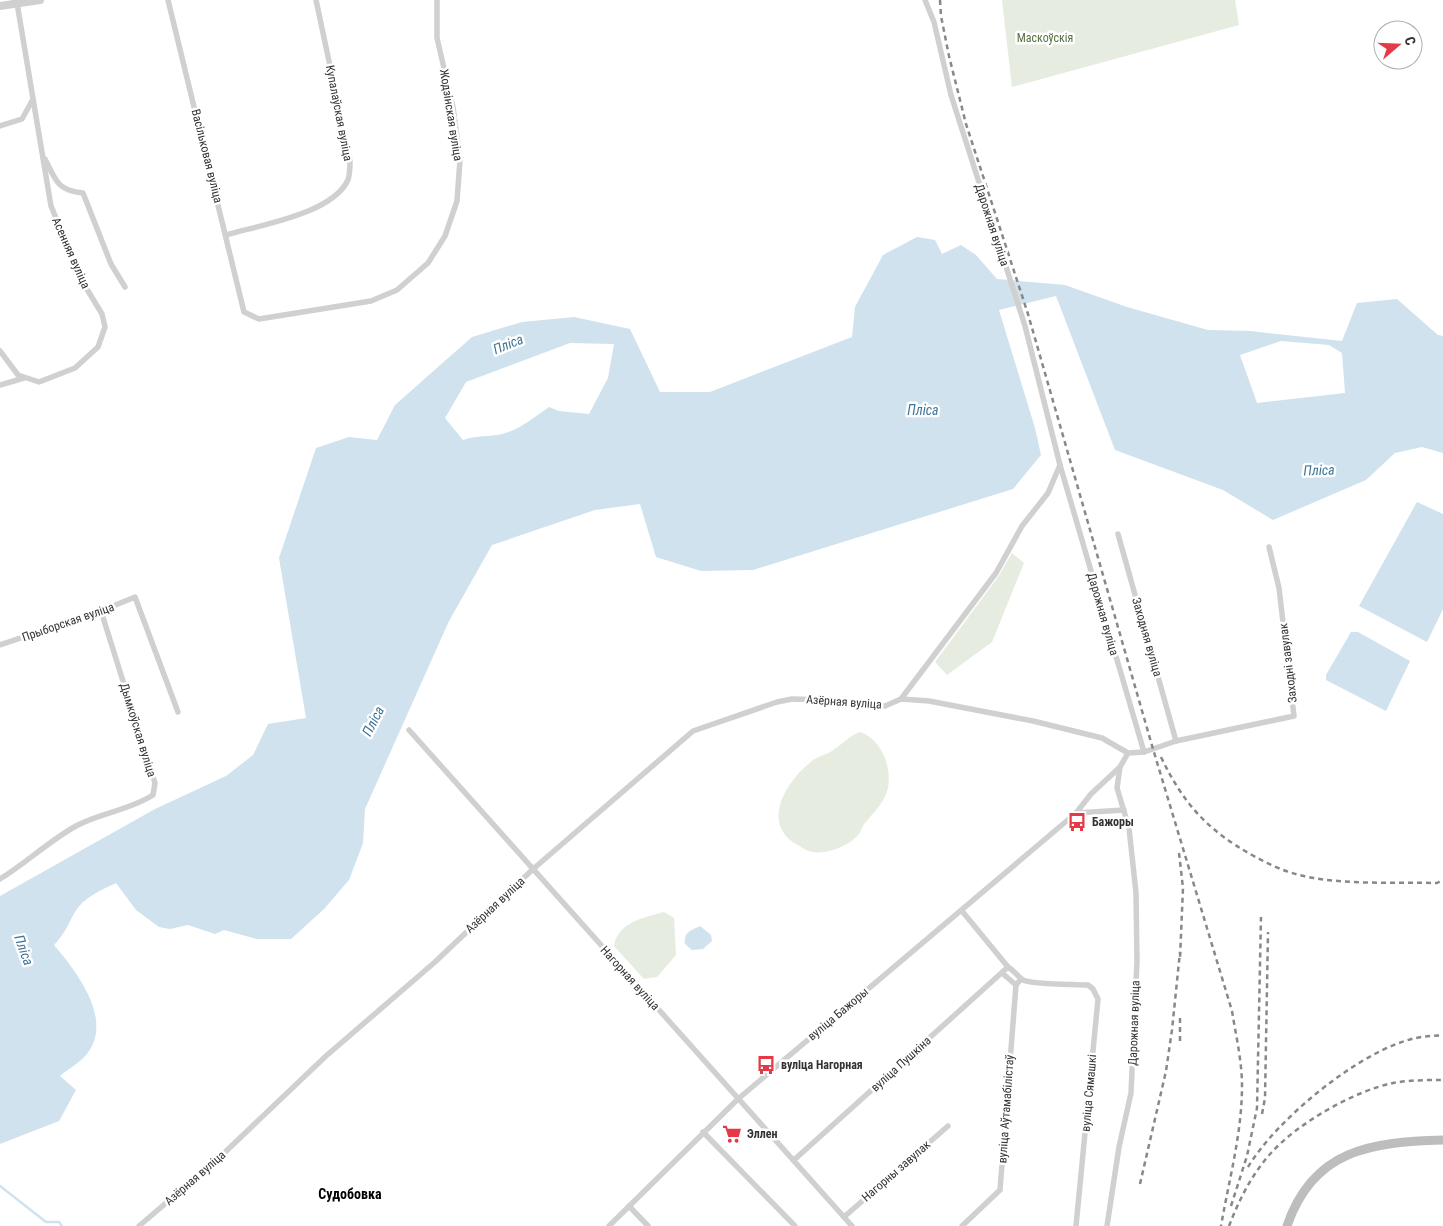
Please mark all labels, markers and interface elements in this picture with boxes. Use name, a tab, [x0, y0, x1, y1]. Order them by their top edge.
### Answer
north arrow	[1373, 20, 1423, 70]
park label: Маскоўскія	[1017, 31, 1073, 45]
text: С	[1401, 34, 1419, 47]
street label: Купалаўская вуліца	[323, 64, 355, 162]
street label: Жодзінская вуліца	[437, 68, 465, 162]
street label: Васільковая вуліца	[189, 108, 225, 205]
street label: Дарожная вуліца	[972, 182, 1012, 268]
street label: Асенняя вуліца	[49, 215, 93, 291]
water label: Пліса	[491, 331, 525, 357]
water label: Пліса	[907, 402, 939, 418]
water label: Пліса	[1303, 461, 1335, 479]
street label: Дарожная вуліца	[1084, 571, 1122, 657]
street label: Заходняя вуліца	[1129, 596, 1165, 678]
street label: Прыборская вуліца	[20, 600, 116, 644]
street label: Заходні завулак	[1276, 622, 1300, 704]
street label: Дымкоўская вуліца	[117, 681, 159, 779]
street label: Азёрная вуліца	[806, 692, 883, 712]
water label: Пліса	[359, 703, 387, 739]
bus stop icon: Бажоры	[1066, 811, 1088, 833]
place label: Бажоры	[1092, 815, 1134, 829]
street label: Азёрная вуліца	[462, 874, 528, 936]
water label: Пліса	[11, 933, 37, 967]
street label: Нагорная вуліца	[598, 943, 663, 1013]
street label: Дарожная вуліца	[1126, 980, 1142, 1066]
street label: вуліца Бажоры	[805, 985, 871, 1043]
street label: вуліца Пушкіна	[868, 1033, 934, 1095]
bus stop icon: вуліца Нагорная	[755, 1054, 777, 1076]
street label: вуліца Аўтамабілістаў	[995, 1054, 1017, 1164]
street label: вуліца Сямашкі	[1079, 1054, 1099, 1132]
place label: вуліца Нагорная	[781, 1058, 863, 1072]
supermarket icon: Эллен	[721, 1123, 743, 1145]
place label: Эллен	[747, 1127, 777, 1141]
street label: Нагорны завулак	[859, 1137, 933, 1204]
street label: Азёрная вуліца	[162, 1148, 228, 1208]
district label: Судобовка	[318, 1186, 382, 1202]

